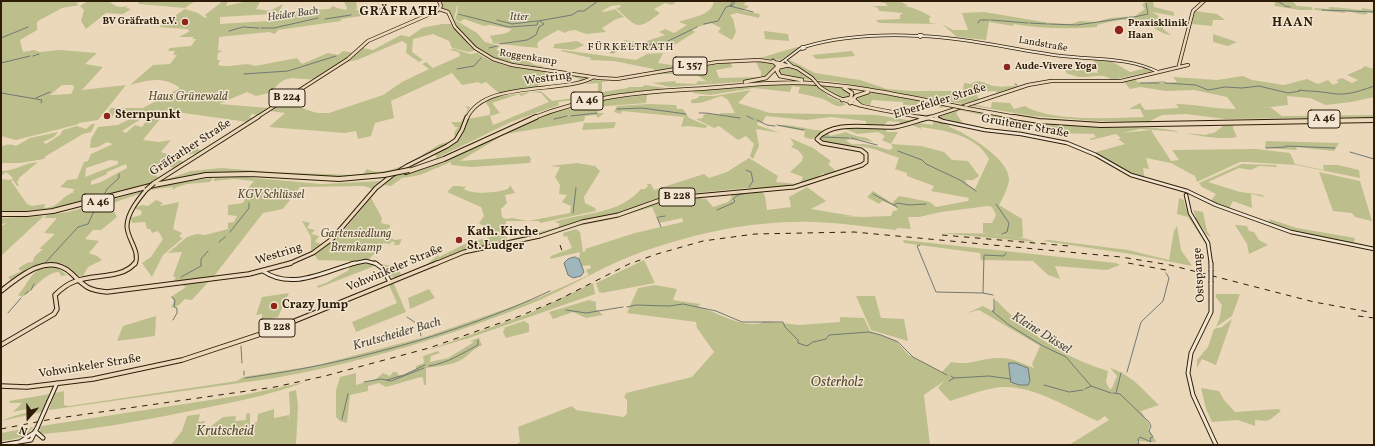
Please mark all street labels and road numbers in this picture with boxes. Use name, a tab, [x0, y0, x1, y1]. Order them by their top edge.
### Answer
street label: Landstraße	[1017, 35, 1069, 55]
street label: Roggenkamp	[498, 48, 558, 68]
road number: L 357	[673, 57, 707, 75]
street label: Westring	[523, 69, 573, 89]
street label: Elberfelder Straße	[892, 81, 988, 123]
road number: B 224	[269, 89, 305, 107]
road number: A 46	[571, 92, 603, 110]
road number: A 46	[1308, 110, 1340, 128]
street label: Gruitener Straße	[980, 112, 1070, 142]
street label: Gräfrather Straße	[148, 116, 234, 180]
road number: B 228	[659, 188, 695, 206]
road number: A 46	[82, 194, 114, 212]
street label: Westring	[254, 241, 304, 269]
street label: Vohwinkeler Straße	[345, 242, 445, 296]
street label: Ostspange	[1191, 247, 1209, 303]
road number: B 228	[259, 319, 295, 337]
street label: Vohwinkeler Straße	[38, 352, 142, 382]

